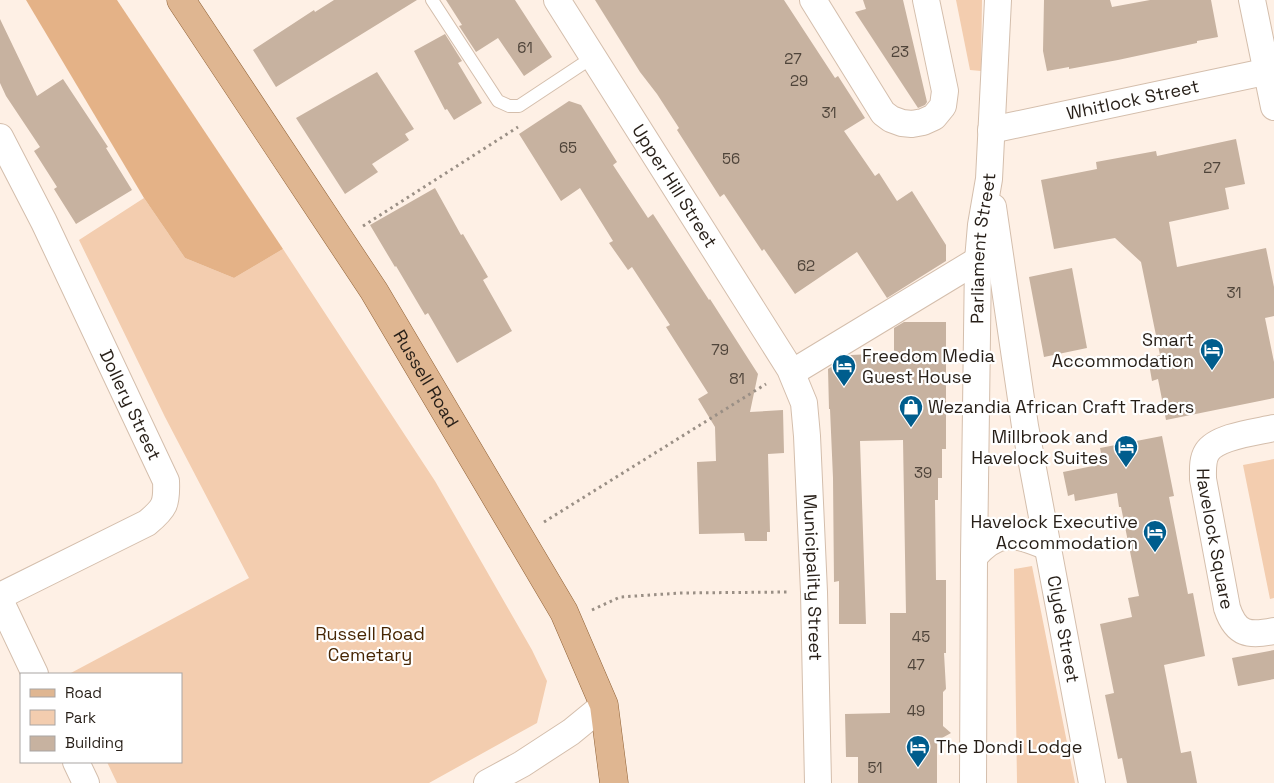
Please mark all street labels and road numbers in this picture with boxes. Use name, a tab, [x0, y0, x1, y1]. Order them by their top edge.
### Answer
street label: Whitlock Street	[1064, 74, 1201, 125]
street label: Upper Hill Street	[627, 120, 723, 252]
street label: Parliament Street	[965, 172, 1000, 324]
street label: Russell Road	[388, 325, 464, 431]
street label: Dollery Street	[95, 346, 167, 464]
street label: Havelock Square	[1192, 468, 1239, 611]
street label: Municipality Street	[799, 494, 827, 661]
street label: Clyde Street	[1042, 573, 1085, 685]

